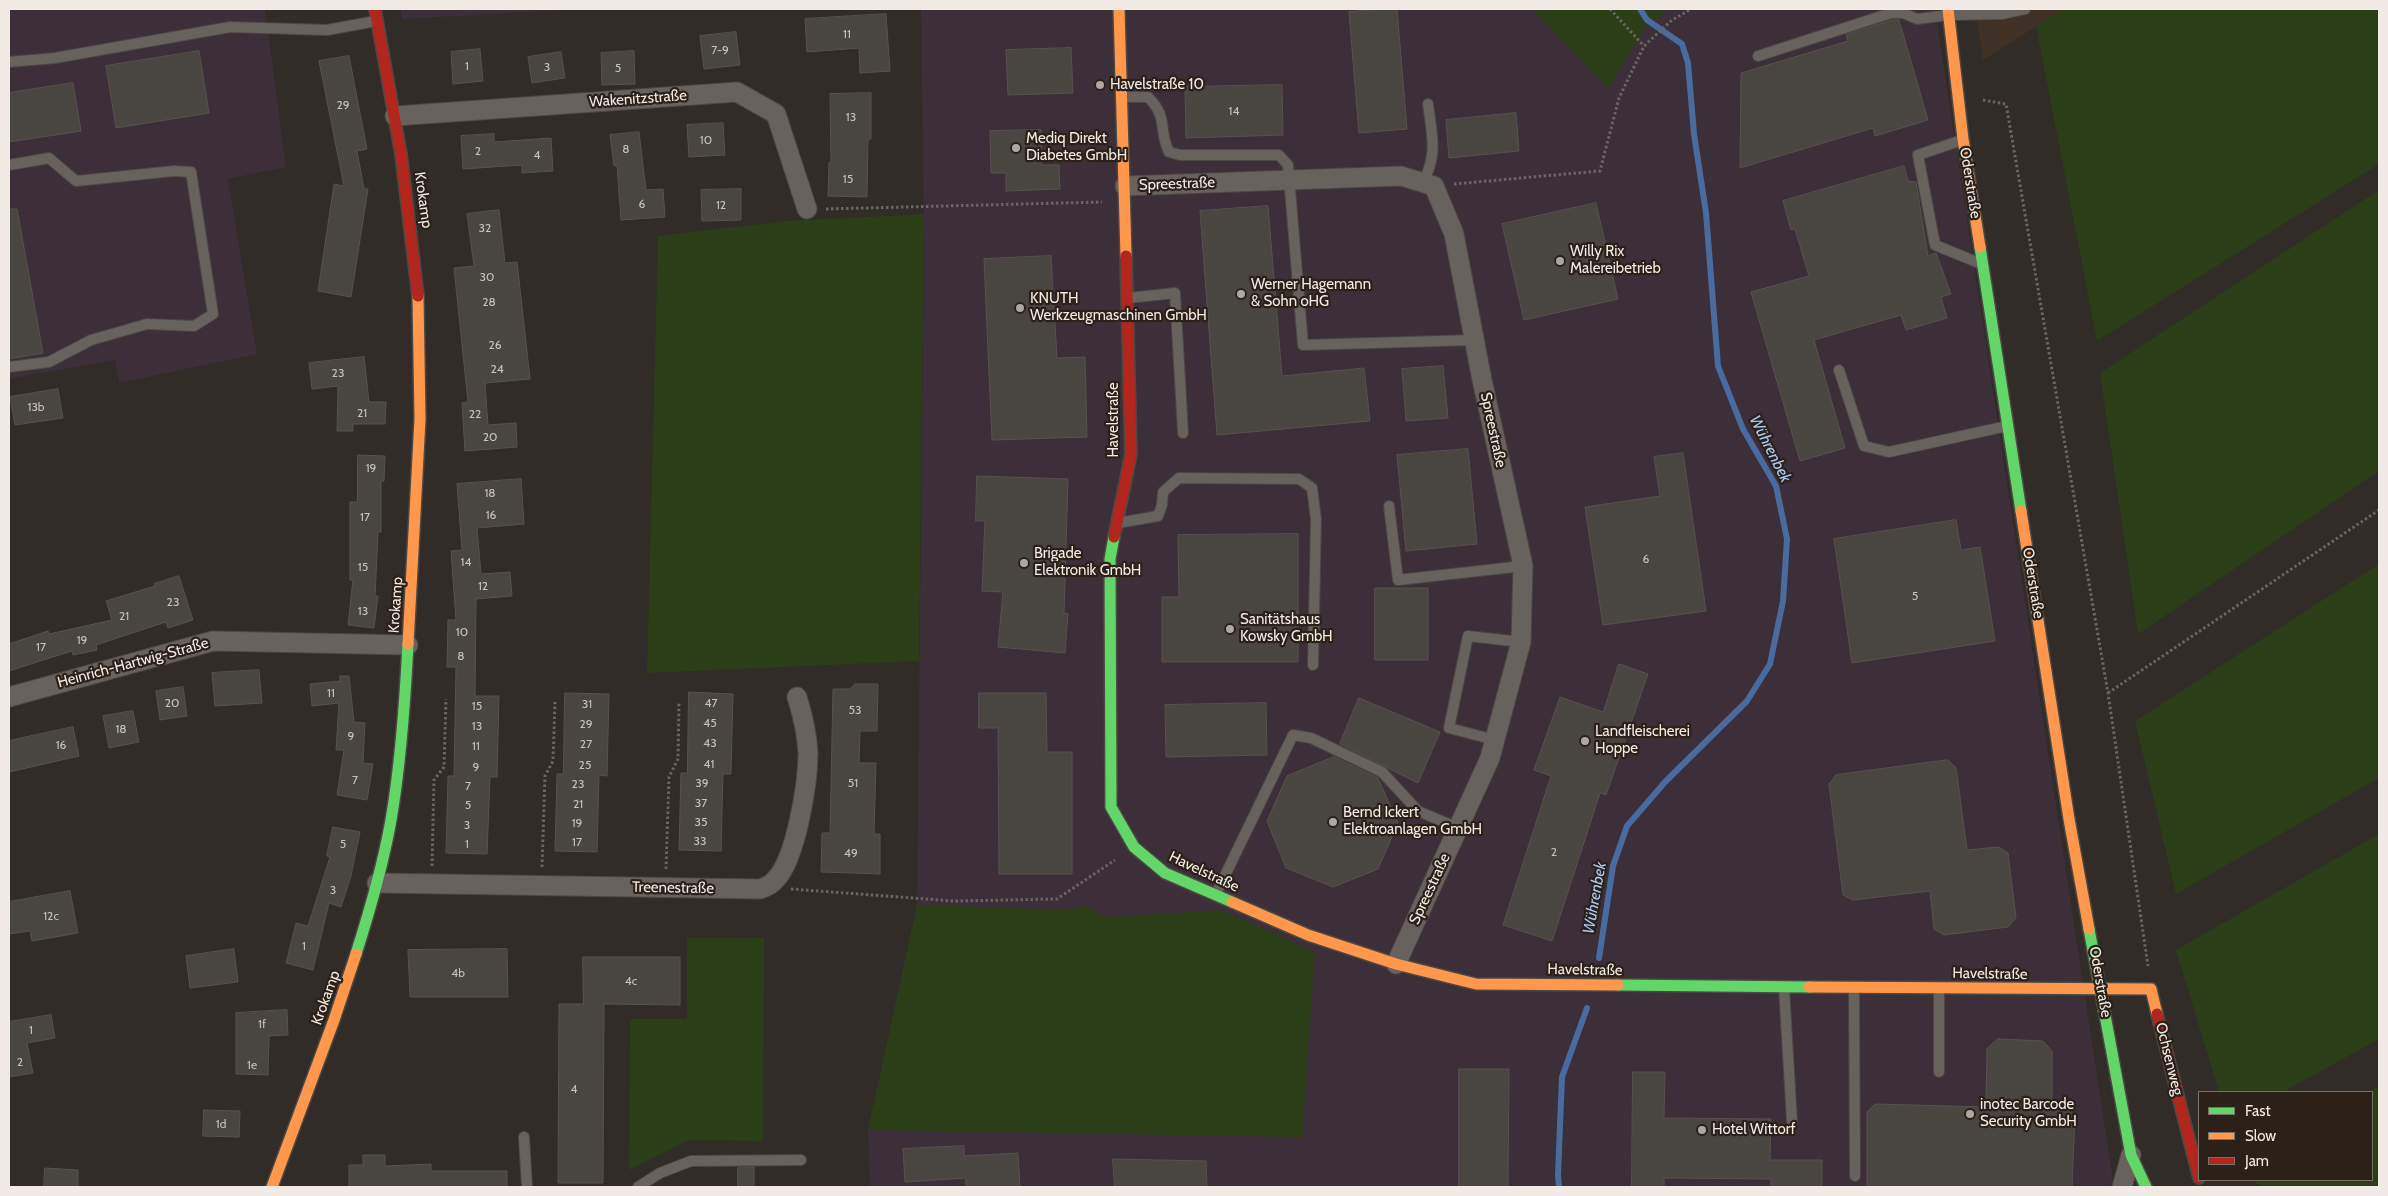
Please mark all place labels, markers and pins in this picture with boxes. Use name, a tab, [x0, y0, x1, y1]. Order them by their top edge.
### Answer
place label: Havelstraße 10	[1110, 76, 1204, 94]
marker: Havelstraße 10	[1094, 79, 1106, 91]
place label: Mediq Direkt Diabetes GmbH	[1026, 130, 1127, 165]
marker: Mediq Direkt Diabetes GmbH	[1010, 142, 1022, 154]
place label: Willy Rix Malereibetrieb	[1570, 243, 1661, 278]
marker: Willy Rix Malereibetrieb	[1554, 255, 1566, 267]
place label: Werner Hagemann & Sohn oHG	[1251, 276, 1371, 311]
marker: Werner Hagemann & Sohn oHG	[1235, 288, 1247, 300]
place label: KNUTH Werkzeugmaschinen GmbH	[1030, 290, 1207, 325]
marker: KNUTH Werkzeugmaschinen GmbH	[1014, 302, 1026, 314]
place label: Brigade Elektronik GmbH	[1034, 545, 1141, 580]
marker: Brigade Elektronik GmbH	[1018, 557, 1030, 569]
place label: Sanitätshaus Kowsky GmbH	[1240, 611, 1333, 646]
marker: Sanitätshaus Kowsky GmbH	[1224, 623, 1236, 635]
place label: Landfleischerei Hoppe	[1595, 723, 1690, 758]
marker: Landfleischerei Hoppe	[1579, 735, 1591, 747]
place label: Bernd Ickert Elektroanlagen GmbH	[1343, 804, 1482, 839]
marker: Bernd Ickert Elektroanlagen GmbH	[1327, 816, 1339, 828]
place label: inotec Barcode Security GmbH	[1980, 1096, 2077, 1131]
marker: inotec Barcode Security GmbH	[1964, 1108, 1976, 1120]
place label: Hotel Wittorf	[1712, 1121, 1795, 1139]
marker: Hotel Wittorf	[1696, 1124, 1708, 1136]

